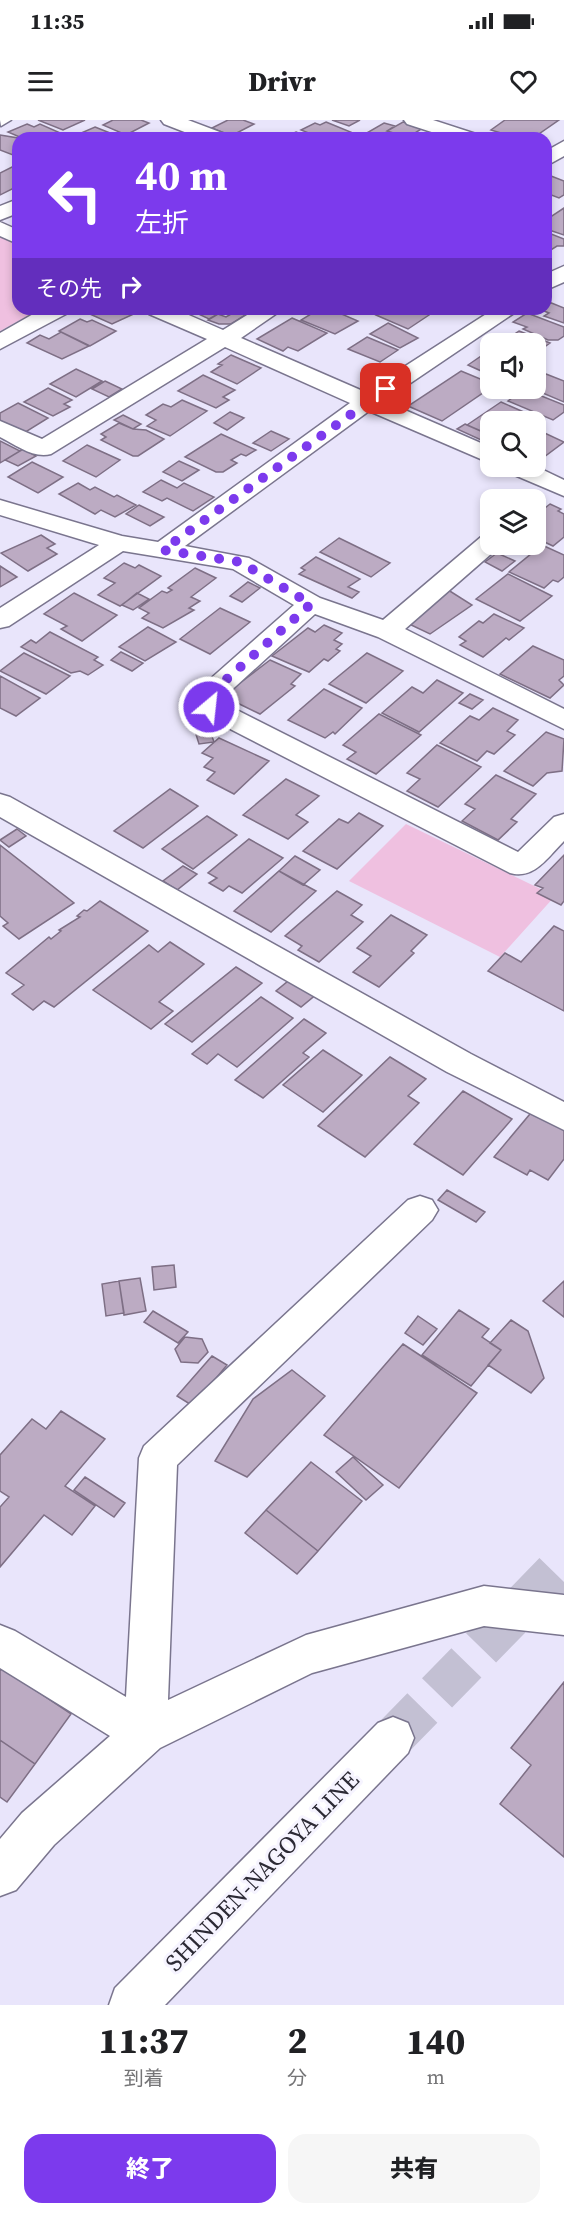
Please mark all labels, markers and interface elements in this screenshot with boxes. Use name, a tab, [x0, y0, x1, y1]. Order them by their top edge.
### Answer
text: 11:35	[30, 6, 84, 36]
text: Drivr	[248, 63, 316, 100]
icon: menu	[24, 65, 57, 98]
icon: heart	[507, 65, 540, 98]
text: 40 m	[135, 146, 228, 204]
icon: left	[36, 156, 114, 234]
text: 左折	[135, 204, 189, 241]
icon: right	[114, 270, 147, 303]
text: その先	[36, 273, 102, 303]
map controls	[480, 333, 546, 555]
button: sound	[480, 333, 546, 399]
pin	[360, 363, 411, 414]
icon: arrive	[369, 372, 402, 405]
button: search	[480, 411, 546, 477]
button: layers	[480, 489, 546, 555]
position arrow	[177, 675, 241, 739]
street label: SHINDEN-NAGOYA LINE	[158, 1764, 366, 1978]
text: 11:37	[99, 2016, 189, 2065]
text: 2	[287, 2016, 307, 2065]
text: 140	[406, 2017, 465, 2066]
text: m	[427, 2063, 445, 2091]
text: 到着	[124, 2064, 164, 2092]
text: 分	[287, 2064, 307, 2092]
button: 終了	[24, 2134, 276, 2203]
button: 共有	[288, 2134, 540, 2203]

